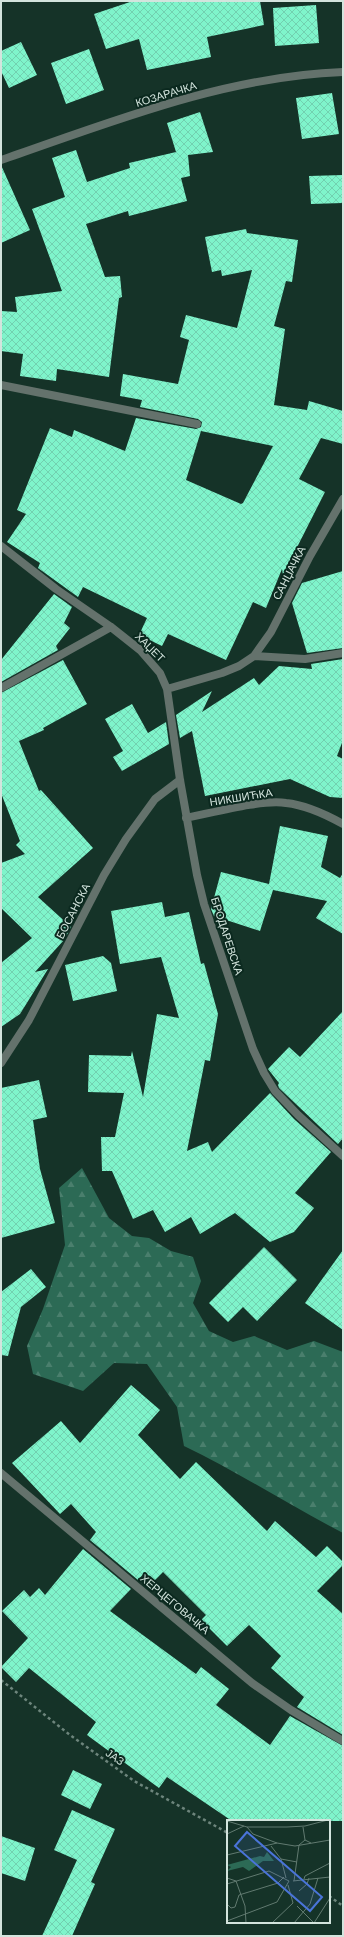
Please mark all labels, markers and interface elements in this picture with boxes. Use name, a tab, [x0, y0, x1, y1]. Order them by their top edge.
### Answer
street label: КОЗАРАЧКА	[134, 79, 199, 110]
street label: САНЏАЧКА	[270, 544, 309, 602]
street label: ХАЏЕТ	[132, 630, 167, 665]
street label: НИКШИЋКА	[209, 786, 274, 809]
street label: БОСАНСКА	[54, 881, 93, 941]
street label: БРОДАРЕВСКА	[208, 896, 245, 977]
street label: ХЕРЦЕГОВАЧКА	[138, 1572, 212, 1637]
street label: ЈАЗ	[103, 1747, 127, 1768]
inset map	[227, 1820, 330, 1923]

